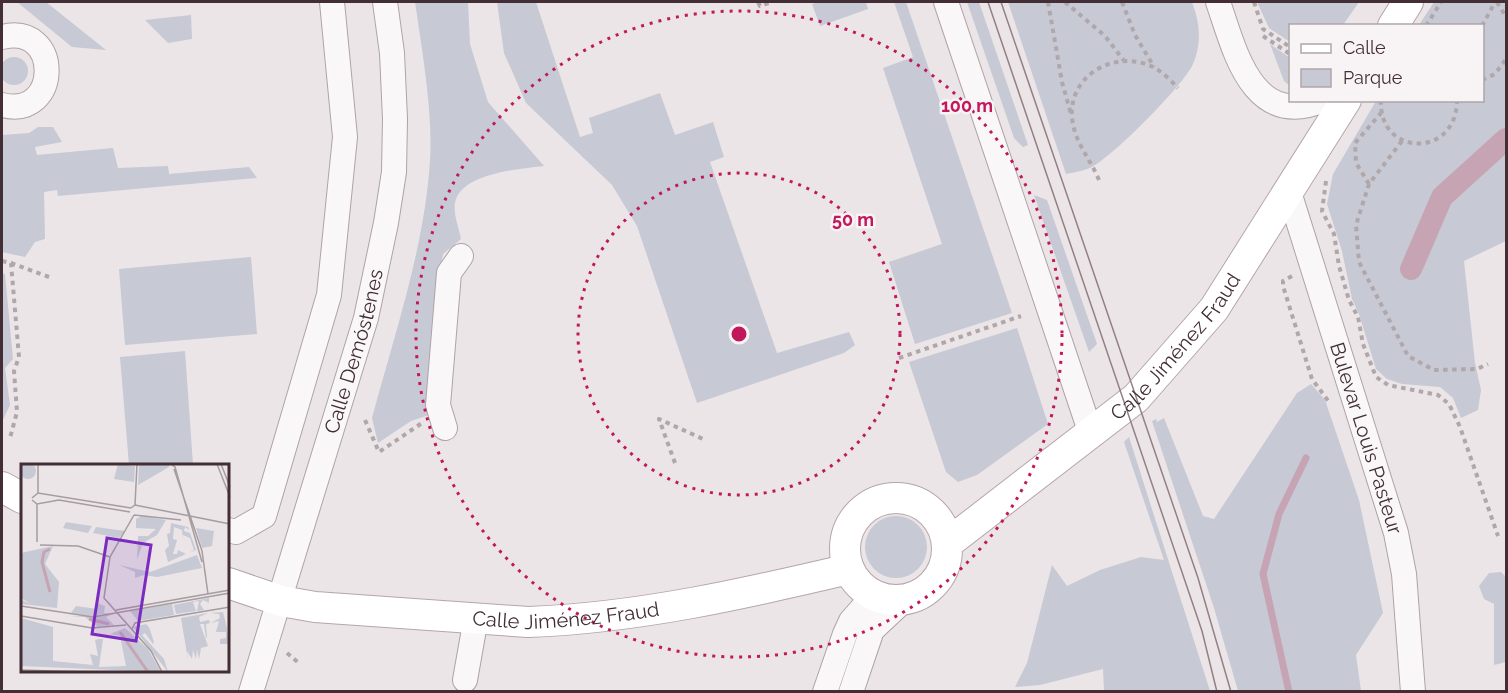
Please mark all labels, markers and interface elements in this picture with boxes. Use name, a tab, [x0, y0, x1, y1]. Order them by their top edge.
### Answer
legend	[1289, 24, 1484, 102]
text: Calle	[1343, 37, 1386, 58]
text: Parque	[1343, 67, 1403, 88]
text: 100 m	[941, 95, 993, 116]
text: 50 m	[832, 209, 874, 230]
street label: Calle Demóstenes	[319, 267, 388, 436]
street label: Calle Jiménez Fraud	[1106, 269, 1245, 425]
centre of rings	[729, 324, 749, 344]
street label: Bulevar Louis Pasteur	[1325, 339, 1408, 537]
inset map	[21, 464, 230, 672]
street label: Calle Jiménez Fraud	[472, 597, 661, 634]

